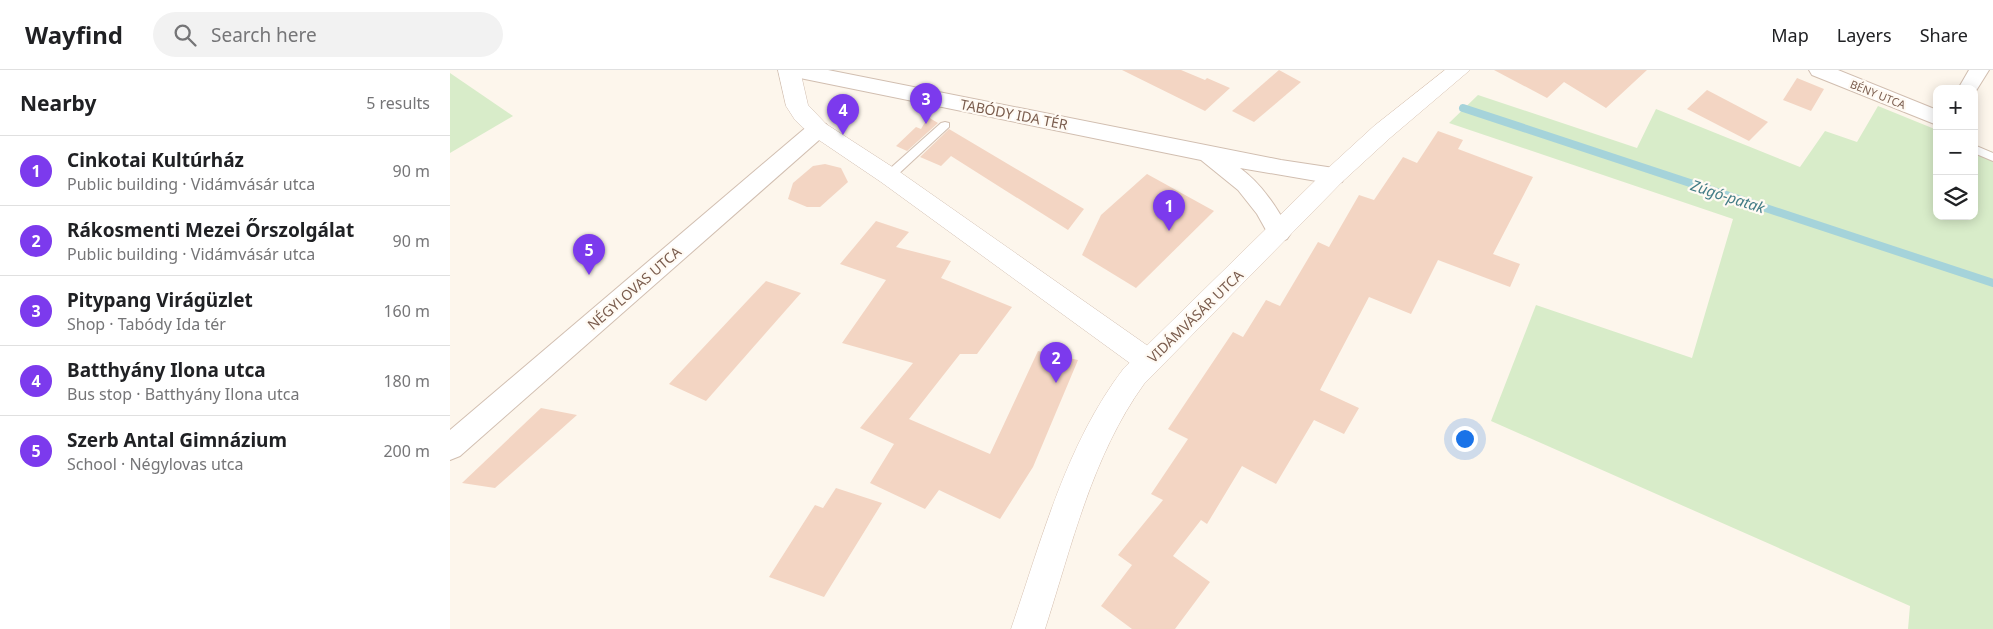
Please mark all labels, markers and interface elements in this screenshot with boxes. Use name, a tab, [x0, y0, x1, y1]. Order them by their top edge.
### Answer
search box	[153, 12, 503, 57]
text: Wayfind	[25, 18, 123, 51]
icon: search	[171, 21, 199, 49]
text: Search here	[211, 22, 317, 48]
text: Map	[1771, 23, 1809, 47]
text: Layers	[1837, 23, 1892, 47]
text: Share	[1920, 23, 1968, 47]
street label: BÉNY UTCA	[1848, 76, 1909, 112]
pin: 3	[910, 83, 942, 124]
map controls	[1933, 85, 1978, 220]
button: +	[1933, 85, 1978, 130]
text: Nearby	[20, 89, 96, 117]
text: 5 results	[366, 92, 430, 114]
pin: 4	[827, 94, 859, 135]
street label: TABÓDY IDA TÉR	[959, 94, 1070, 134]
button: −	[1933, 130, 1978, 175]
text: Cinkotai Kultúrház	[67, 147, 244, 173]
text: 1	[31, 160, 41, 182]
text: 90 m	[393, 160, 430, 182]
text: Public building · Vidámvásár utca	[67, 173, 315, 195]
water label: Zúgó-patak	[1688, 174, 1768, 218]
button: layers	[1933, 175, 1978, 220]
pin: 1	[1153, 190, 1185, 231]
text: Rákosmenti Mezei Őrszolgálat	[67, 217, 354, 243]
text: 2	[31, 230, 41, 252]
text: 90 m	[393, 230, 430, 252]
pin: 5	[573, 234, 605, 275]
street label: NÉGYLOVAS UTCA	[583, 242, 685, 334]
text: Public building · Vidámvásár utca	[67, 243, 315, 265]
street label: VIDÁMVÁSÁR UTCA	[1143, 265, 1247, 367]
text: Pitypang Virágüzlet	[67, 287, 253, 313]
text: 3	[31, 300, 41, 322]
text: 160 m	[383, 300, 430, 322]
text: Shop · Tabódy Ida tér	[67, 313, 226, 335]
pin: 2	[1040, 342, 1072, 383]
text: Batthyány Ilona utca	[67, 357, 266, 383]
text: 4	[31, 370, 41, 392]
text: 180 m	[383, 370, 430, 392]
text: Bus stop · Batthyány Ilona utca	[67, 383, 299, 405]
your location	[1452, 426, 1478, 452]
text: Szerb Antal Gimnázium	[67, 427, 287, 453]
text: 5	[31, 440, 41, 462]
text: 200 m	[383, 440, 430, 462]
text: School · Négylovas utca	[67, 453, 243, 475]

